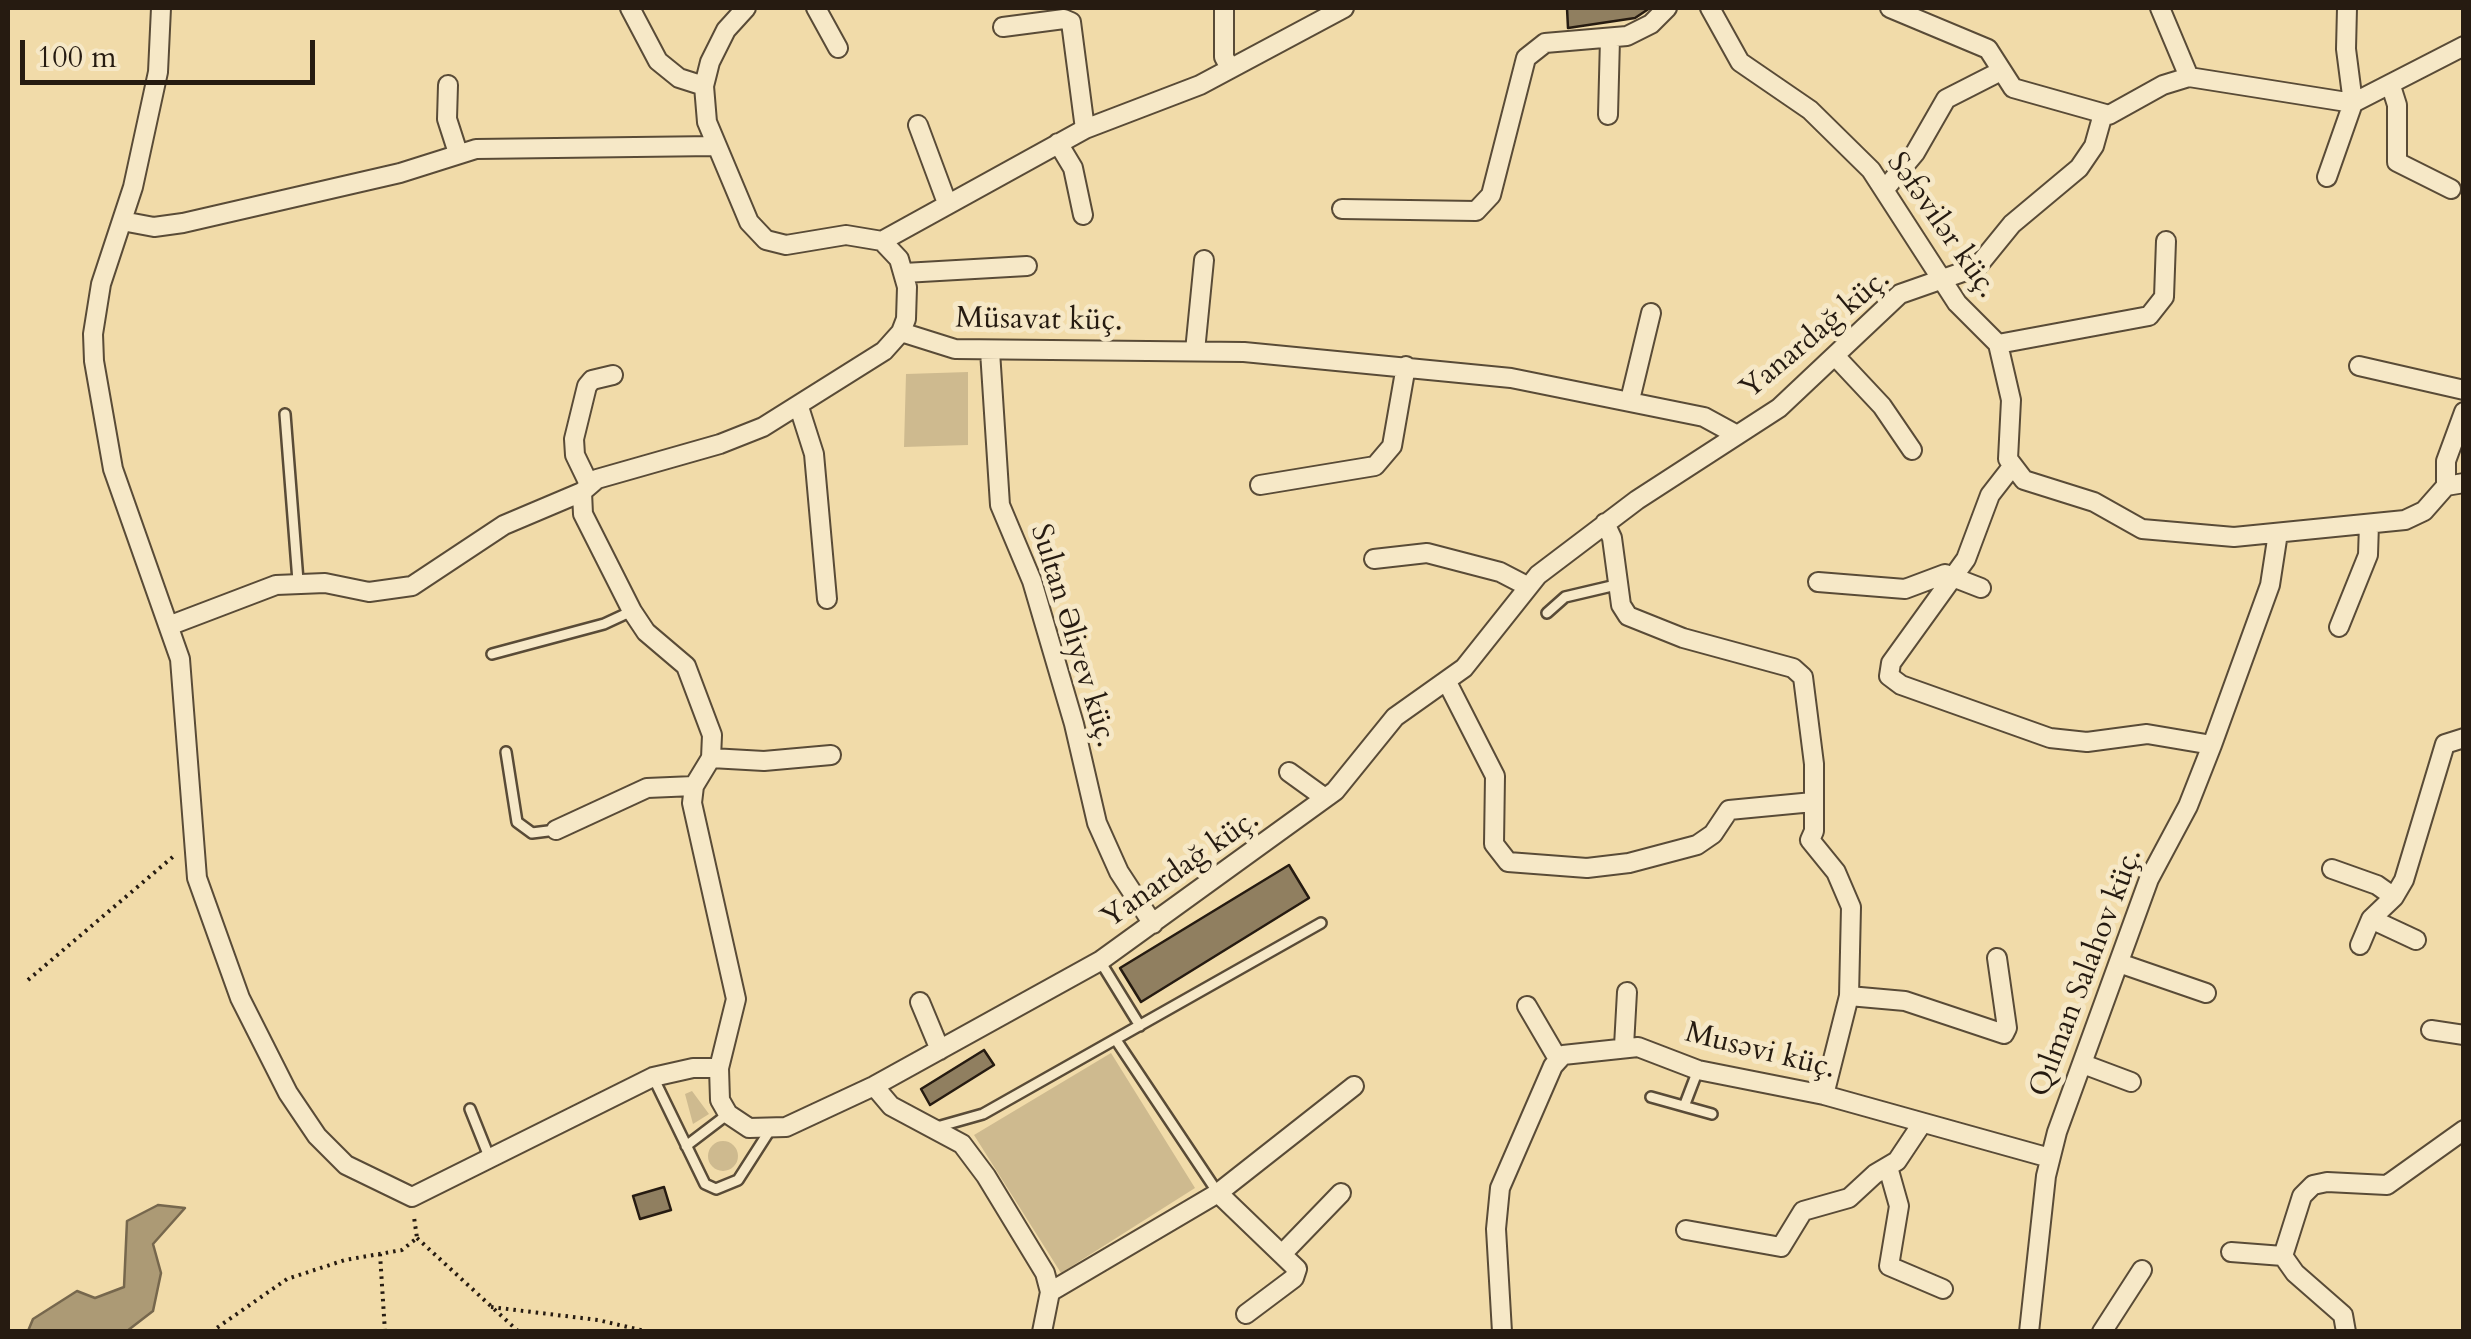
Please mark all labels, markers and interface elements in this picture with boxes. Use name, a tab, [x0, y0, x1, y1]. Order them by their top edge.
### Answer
scale bar	[25, 20, 320, 82]
text: 100 m	[37, 37, 117, 78]
street label: Səfəvilər küç.	[1878, 146, 2004, 306]
street label: Yanardağ küç.	[1734, 262, 1898, 408]
street label: Müsavat küç.	[955, 302, 1123, 340]
street label: Sultan Əliyev küç.	[1021, 520, 1123, 752]
street label: Yanardağ küç.	[1095, 803, 1267, 937]
street label: Qılman Salahov küç.	[2023, 843, 2151, 1103]
street label: Musəvi küç.	[1681, 1016, 1839, 1088]

